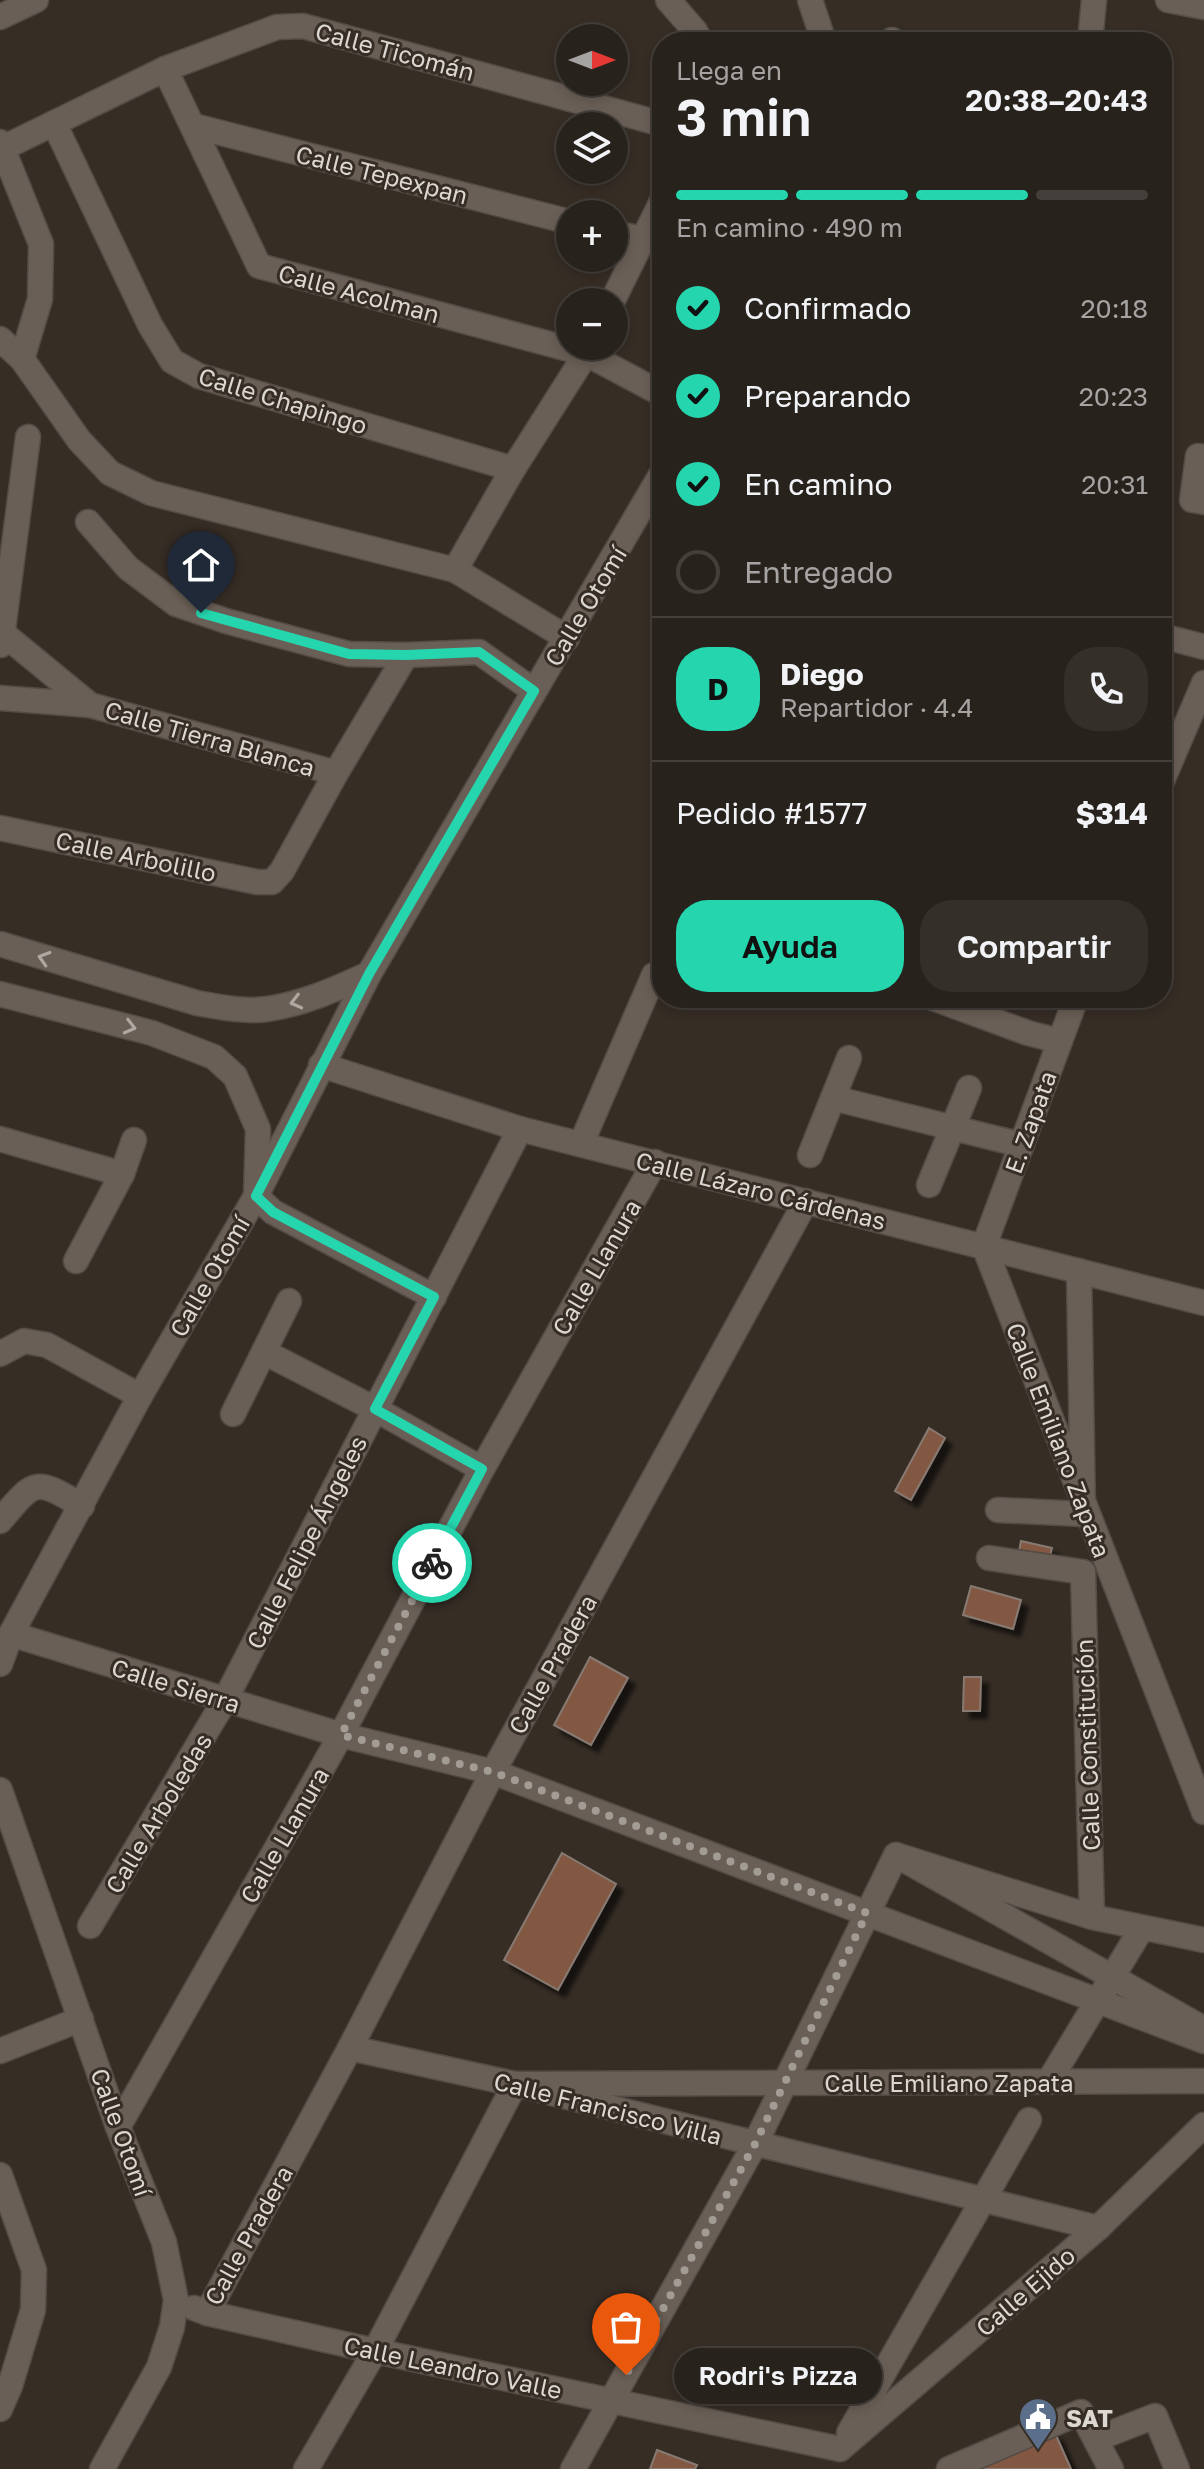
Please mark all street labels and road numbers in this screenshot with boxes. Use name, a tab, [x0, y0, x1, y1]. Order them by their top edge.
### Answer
street label: Calle Ticomán	[312, 16, 478, 86]
street label: Calle Tepexpan	[293, 139, 471, 209]
street label: Calle Acolman	[275, 258, 443, 328]
street label: Calle Chapingo	[195, 361, 371, 439]
street label: Calle Otomí	[538, 540, 633, 671]
street label: Calle Tierra Blanca	[102, 694, 318, 782]
street label: Calle Arbolillo	[53, 825, 219, 887]
street label: E. Zapata	[998, 1067, 1062, 1177]
street label: Calle Lázaro Cárdenas	[633, 1145, 889, 1235]
street label: Calle Llanura	[546, 1194, 646, 1340]
street label: Calle Otomí	[163, 1209, 256, 1341]
street label: Calle Emiliano Zapata	[1001, 1318, 1117, 1562]
street label: Calle Felipe Ángeles	[240, 1431, 372, 1653]
street label: Calle Pradera	[502, 1589, 602, 1739]
street label: Calle Constitución	[1069, 1639, 1105, 1851]
street label: Calle Sierra	[108, 1652, 244, 1718]
street label: Calle Arboledas	[99, 1728, 217, 1898]
street label: Calle Llanura	[234, 1762, 334, 1908]
street label: Calle Otomí	[85, 2064, 159, 2202]
street label: Calle Francisco Villa	[491, 2066, 725, 2150]
street label: Calle Emiliano Zapata	[824, 2068, 1074, 2097]
street label: Calle Pradera	[198, 2160, 298, 2310]
street label: Calle Ejido	[970, 2240, 1080, 2342]
street label: Calle Leandro Valle	[341, 2330, 565, 2404]

